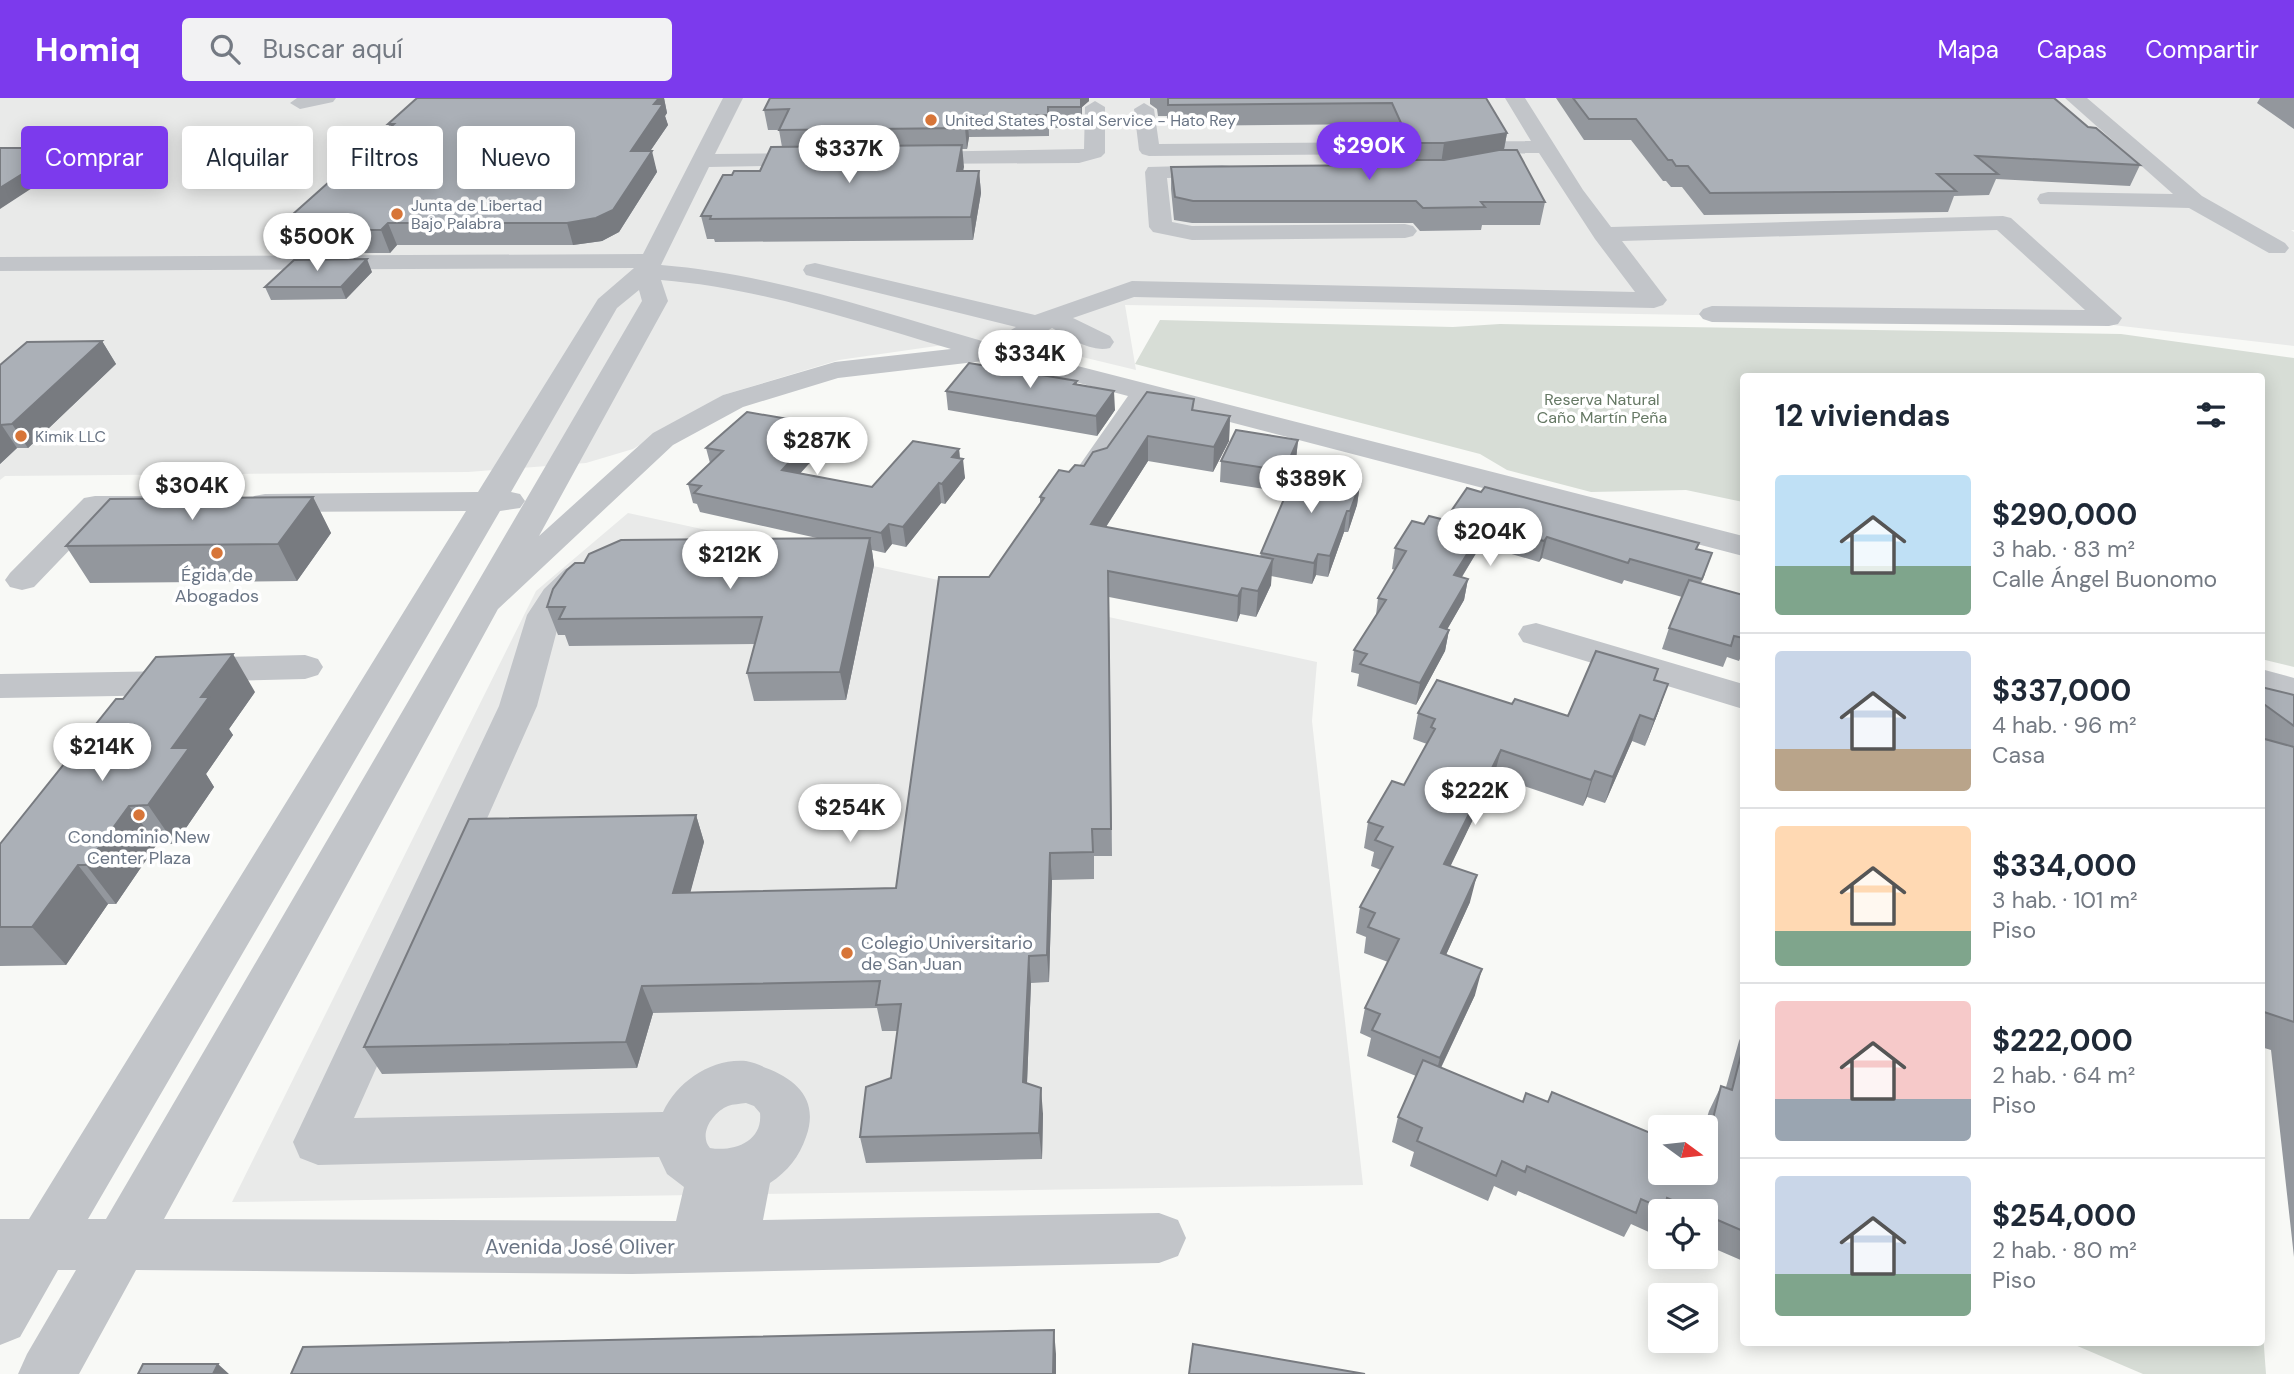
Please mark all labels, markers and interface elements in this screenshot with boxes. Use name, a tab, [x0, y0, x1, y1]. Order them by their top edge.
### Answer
search box	[182, 18, 672, 81]
text: Homiq	[35, 28, 140, 71]
icon: search	[206, 30, 244, 68]
text: Buscar aquí	[262, 32, 403, 66]
text: Mapa	[1937, 34, 1999, 65]
text: Capas	[2037, 34, 2107, 65]
text: Compartir	[2145, 34, 2259, 65]
place label: United States Postal Service - Hato Rey	[945, 110, 1236, 131]
marker: United States Postal Service - Hato Rey	[923, 112, 939, 128]
pin: $290K	[1320, 122, 1418, 182]
chip: Comprar	[21, 126, 168, 189]
chip: Alquilar	[182, 126, 313, 189]
chip: Filtros	[327, 126, 443, 189]
chip: Nuevo	[457, 126, 575, 189]
pin: $337K	[800, 126, 898, 185]
text: $290K	[1333, 130, 1405, 160]
text: $337K	[815, 133, 883, 163]
place label: Junta de Libertad Bajo Palabra	[411, 195, 542, 234]
marker: Junta de Libertad Bajo Palabra	[389, 206, 405, 222]
pin: $500K	[268, 214, 366, 273]
text: $500K	[279, 221, 355, 251]
pin: $334K	[981, 330, 1079, 390]
text: $334K	[994, 338, 1066, 368]
park label: Reserva Natural Caño Martín Peña	[1537, 389, 1667, 428]
text: 12 viviendas	[1775, 396, 1950, 435]
icon: filters	[2192, 396, 2230, 434]
pin: $287K	[768, 418, 866, 477]
text: $287K	[783, 425, 851, 455]
place label: Kimik LLC	[35, 426, 106, 447]
marker: Kimik LLC	[13, 428, 29, 444]
pin: $389K	[1262, 456, 1360, 515]
pin: $304K	[143, 462, 241, 522]
text: $389K	[1275, 463, 1347, 493]
text: $304K	[155, 470, 229, 500]
text: $290,000	[1992, 495, 2137, 534]
icon: home	[1831, 503, 1915, 587]
pin: $204K	[1441, 508, 1539, 568]
text: $204K	[1453, 516, 1527, 546]
pin: $212K	[681, 532, 779, 591]
text: 3 hab. · 83 m²	[1992, 534, 2135, 564]
text: $212K	[698, 539, 762, 569]
marker: Égida de Abogados	[209, 545, 225, 561]
place label: Égida de Abogados	[175, 563, 259, 608]
text: Calle Ángel Buonomo	[1992, 564, 2217, 594]
text: $337,000	[1992, 671, 2131, 710]
icon: home	[1831, 679, 1915, 763]
text: 4 hab. · 96 m²	[1992, 710, 2137, 740]
pin: $214K	[53, 724, 151, 783]
text: $214K	[69, 731, 135, 761]
text: Casa	[1992, 740, 2045, 770]
pin: $222K	[1426, 768, 1524, 827]
text: $222K	[1441, 775, 1509, 805]
pin: $254K	[801, 784, 899, 844]
text: $254K	[814, 792, 886, 822]
marker: Condominio New Center Plaza	[131, 807, 147, 823]
place label: Condominio New Center Plaza	[68, 825, 210, 870]
text: $334,000	[1992, 846, 2137, 885]
icon: home	[1831, 854, 1915, 938]
text: 3 hab. · 101 m²	[1992, 885, 2137, 915]
text: Piso	[1992, 915, 2036, 945]
place label: Colegio Universitario de San Juan	[861, 931, 1033, 976]
marker: Colegio Universitario de San Juan	[839, 945, 855, 961]
text: $222,000	[1992, 1021, 2133, 1060]
icon: home	[1831, 1029, 1915, 1113]
text: 2 hab. · 64 m²	[1992, 1060, 2135, 1090]
text: Piso	[1992, 1090, 2036, 1120]
north arrow	[1648, 1115, 1718, 1185]
map controls	[1648, 1115, 1718, 1353]
text: $254,000	[1992, 1196, 2136, 1235]
button: locate	[1648, 1199, 1718, 1269]
icon: home	[1831, 1204, 1915, 1288]
street label: Avenida José Oliver	[485, 1233, 675, 1261]
text: 2 hab. · 80 m²	[1992, 1235, 2137, 1265]
text: Piso	[1992, 1265, 2036, 1295]
button: layers	[1648, 1283, 1718, 1353]

